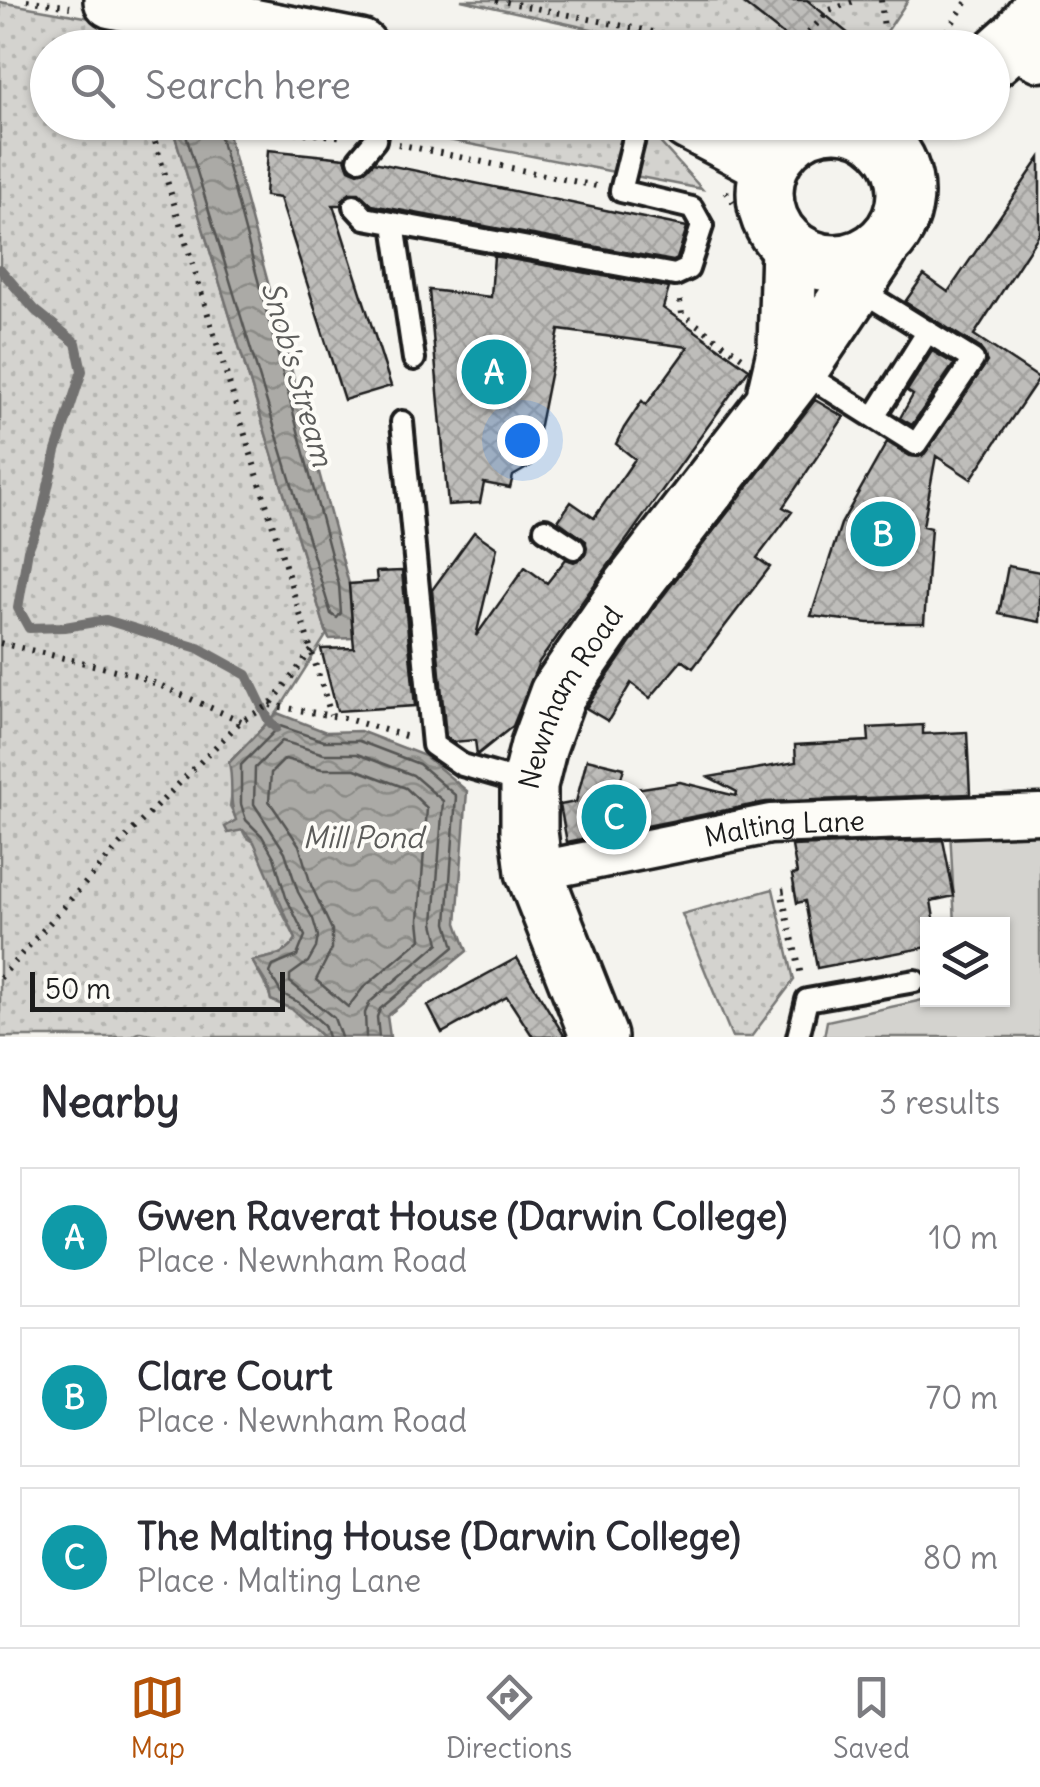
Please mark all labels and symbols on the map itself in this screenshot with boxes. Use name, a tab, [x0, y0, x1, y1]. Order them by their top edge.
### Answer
water label: Snob's Stream	[253, 277, 343, 471]
pin: A	[462, 334, 526, 410]
your location	[497, 415, 548, 466]
pin: B	[850, 496, 916, 572]
street label: Newnham Road	[511, 599, 630, 793]
pin: C	[582, 780, 646, 854]
street label: Malting Lane	[701, 803, 865, 855]
water label: Mill Pond	[303, 818, 427, 856]
scale bar	[30, 967, 285, 1011]

